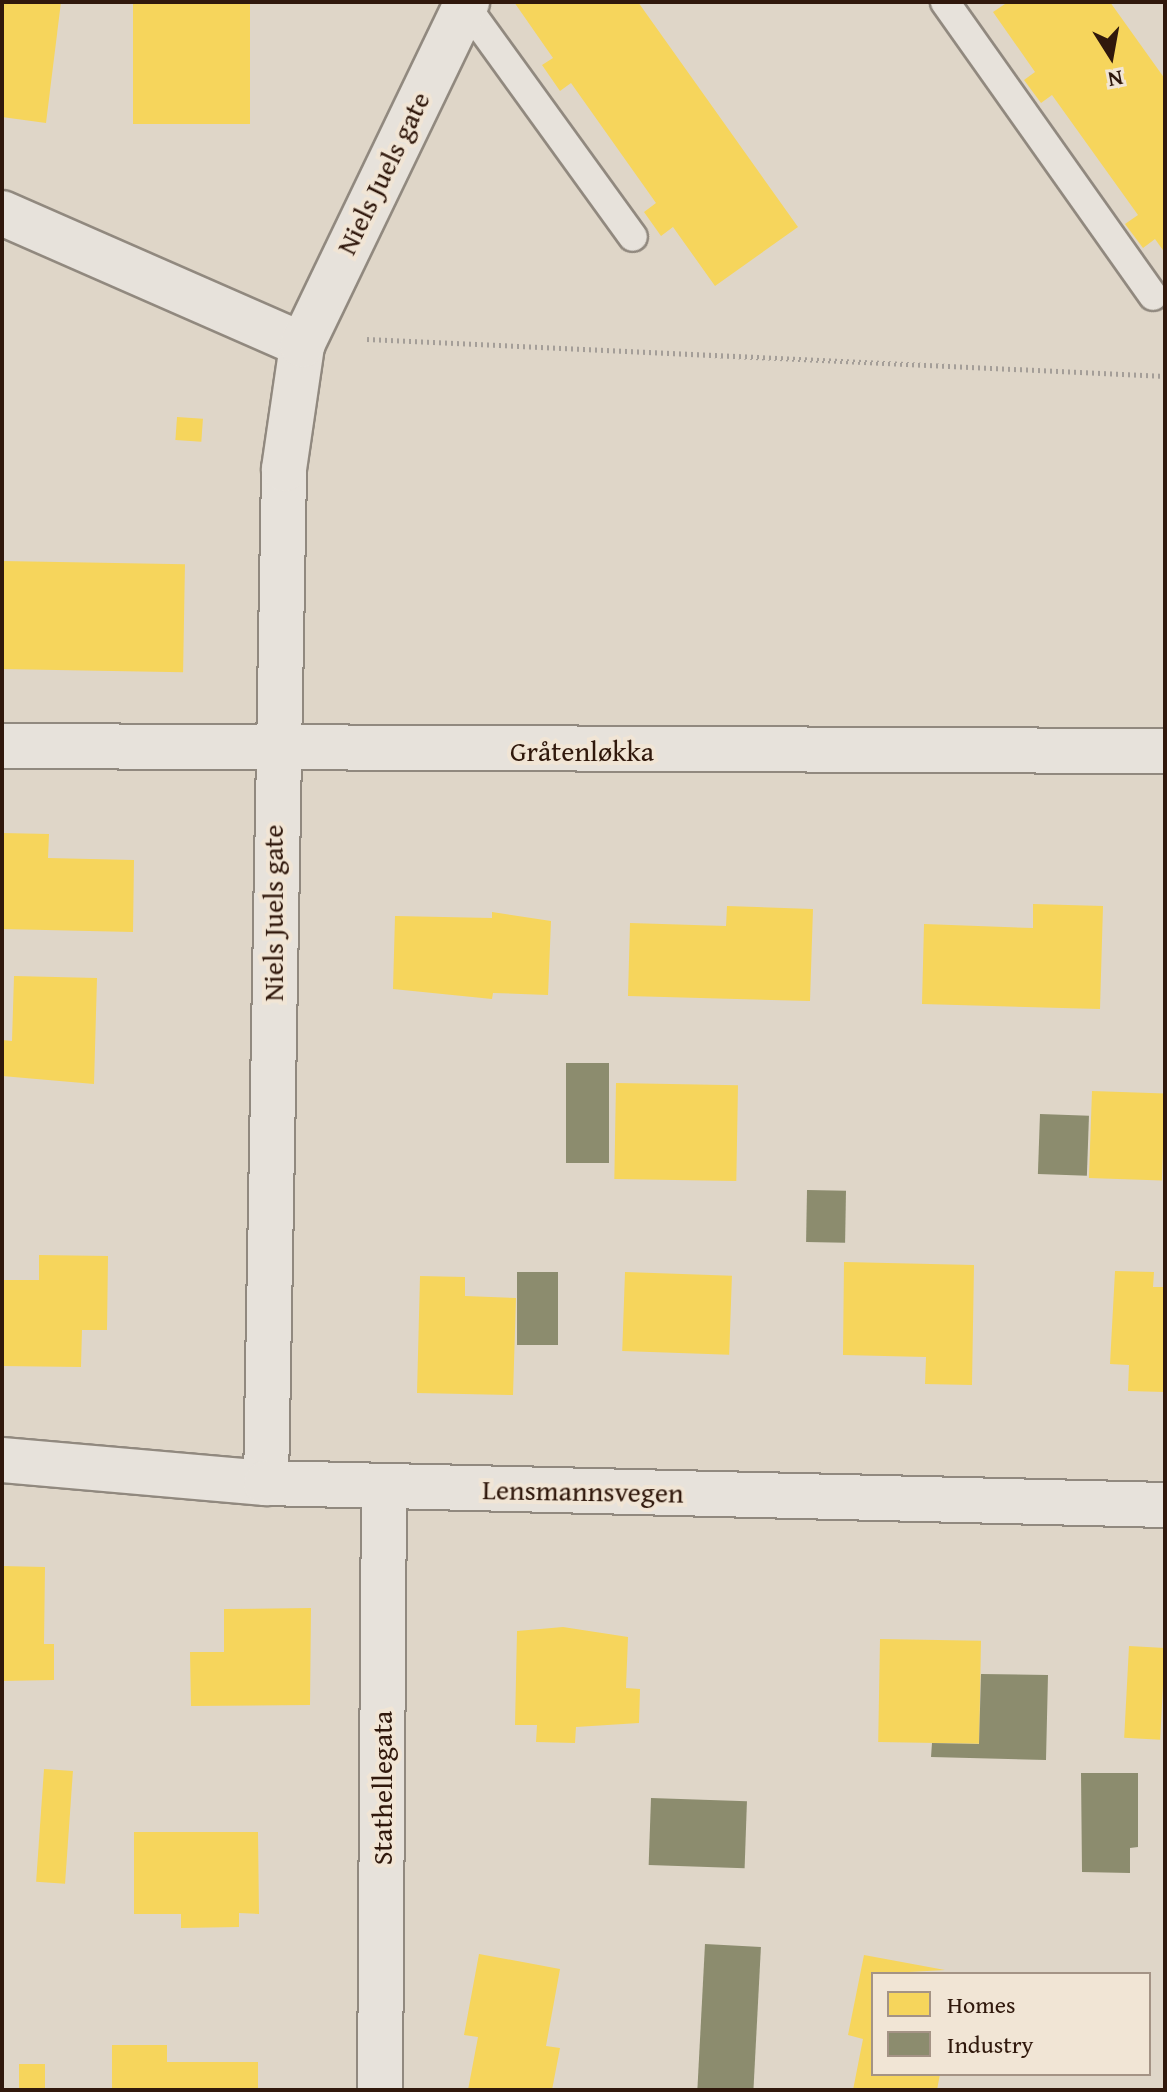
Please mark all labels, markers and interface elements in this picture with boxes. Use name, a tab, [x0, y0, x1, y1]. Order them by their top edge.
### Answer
north arrow	[1071, 16, 1151, 96]
text: N	[1105, 62, 1126, 97]
street label: Niels Juels gate	[329, 86, 437, 260]
street label: Gråtenløkka	[510, 734, 654, 768]
street label: Niels Juels gate	[256, 825, 290, 1001]
street label: Lensmannsvegen	[482, 1472, 684, 1510]
street label: Stathellegata	[365, 1711, 399, 1865]
legend	[871, 1972, 1151, 2076]
text: Homes	[947, 1987, 1016, 2022]
text: Industry	[947, 2027, 1034, 2062]

